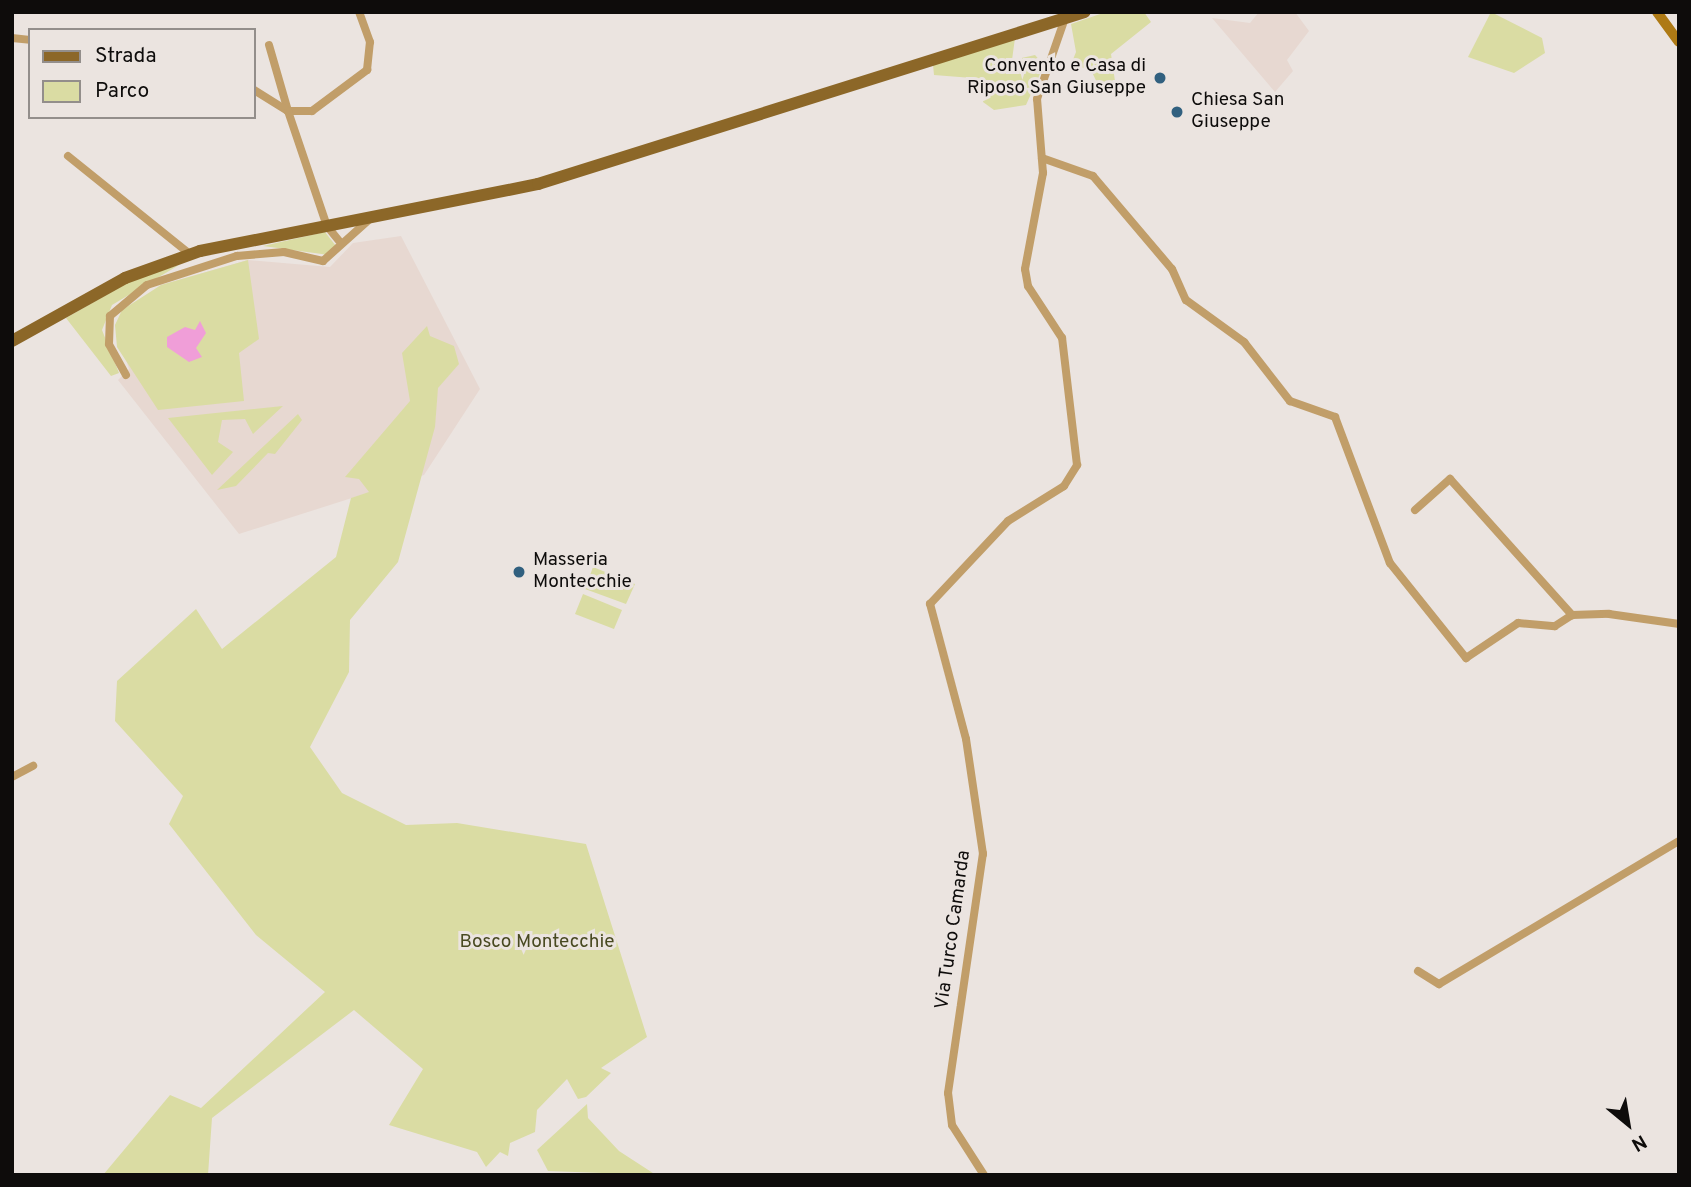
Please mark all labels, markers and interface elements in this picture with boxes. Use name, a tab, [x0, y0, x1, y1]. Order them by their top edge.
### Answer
legend	[28, 28, 256, 119]
text: Strada	[95, 43, 156, 70]
place label: Convento e Casa di Riposo San Giuseppe	[967, 56, 1146, 100]
marker: Convento e Casa di Riposo San Giuseppe	[1152, 70, 1168, 86]
text: Parco	[95, 78, 149, 105]
place label: Chiesa San Giuseppe	[1191, 90, 1284, 134]
marker: Chiesa San Giuseppe	[1169, 104, 1185, 120]
place label: Masseria Montecchie	[533, 550, 632, 594]
marker: Masseria Montecchie	[511, 564, 527, 580]
street label: Via Turco Camarda	[932, 849, 976, 1011]
park label: Bosco Montecchie	[459, 932, 615, 954]
north arrow	[1593, 1089, 1663, 1159]
text: N	[1627, 1128, 1650, 1156]

